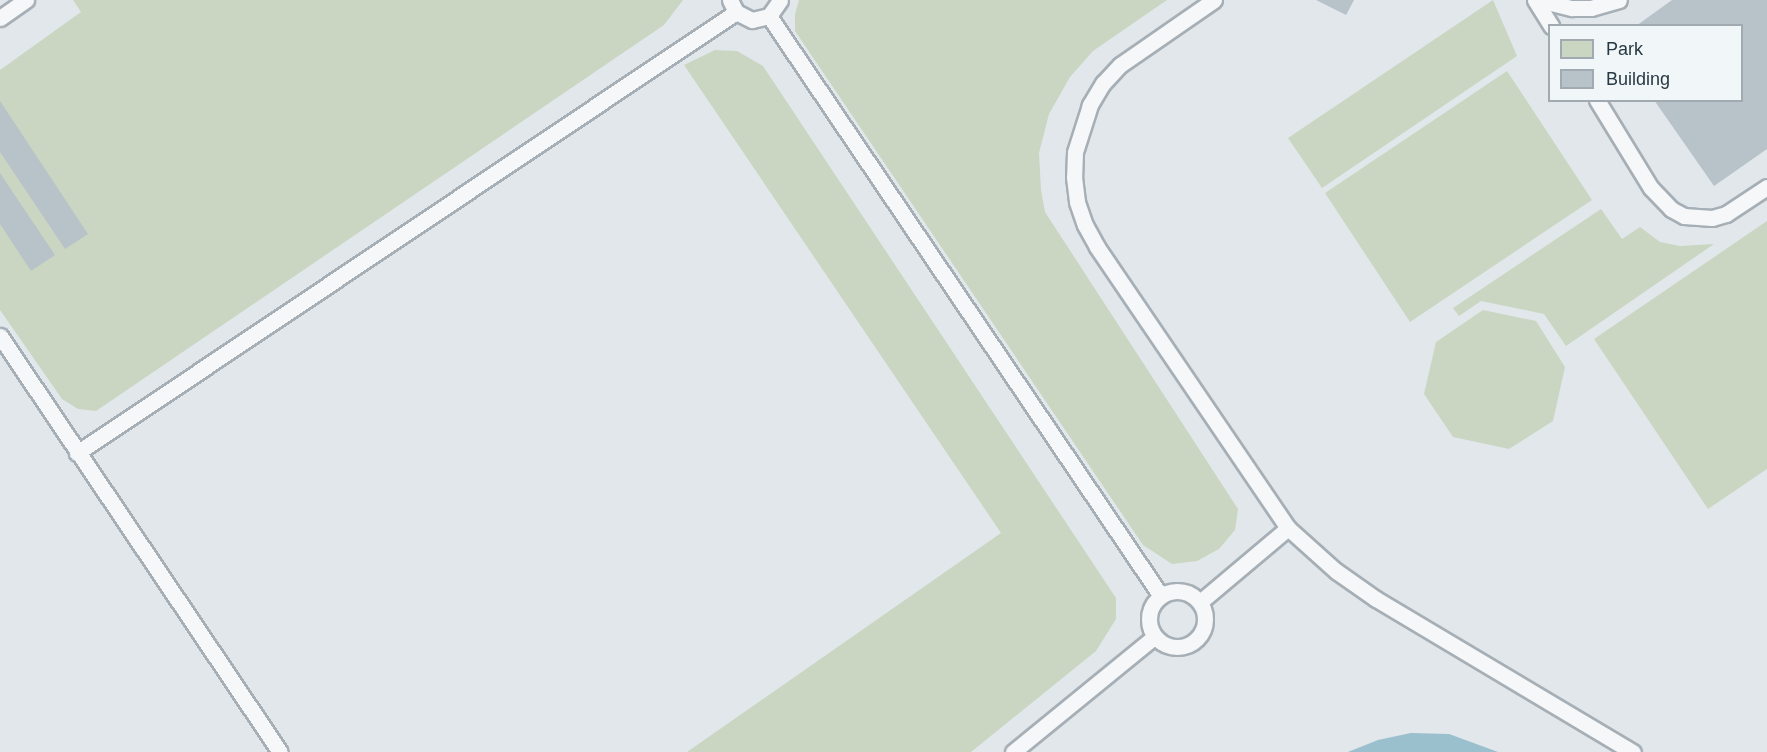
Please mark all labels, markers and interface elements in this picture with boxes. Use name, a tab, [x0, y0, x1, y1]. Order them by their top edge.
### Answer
legend	[1548, 24, 1743, 102]
text: Park	[1606, 39, 1643, 59]
text: Building	[1606, 69, 1670, 89]

